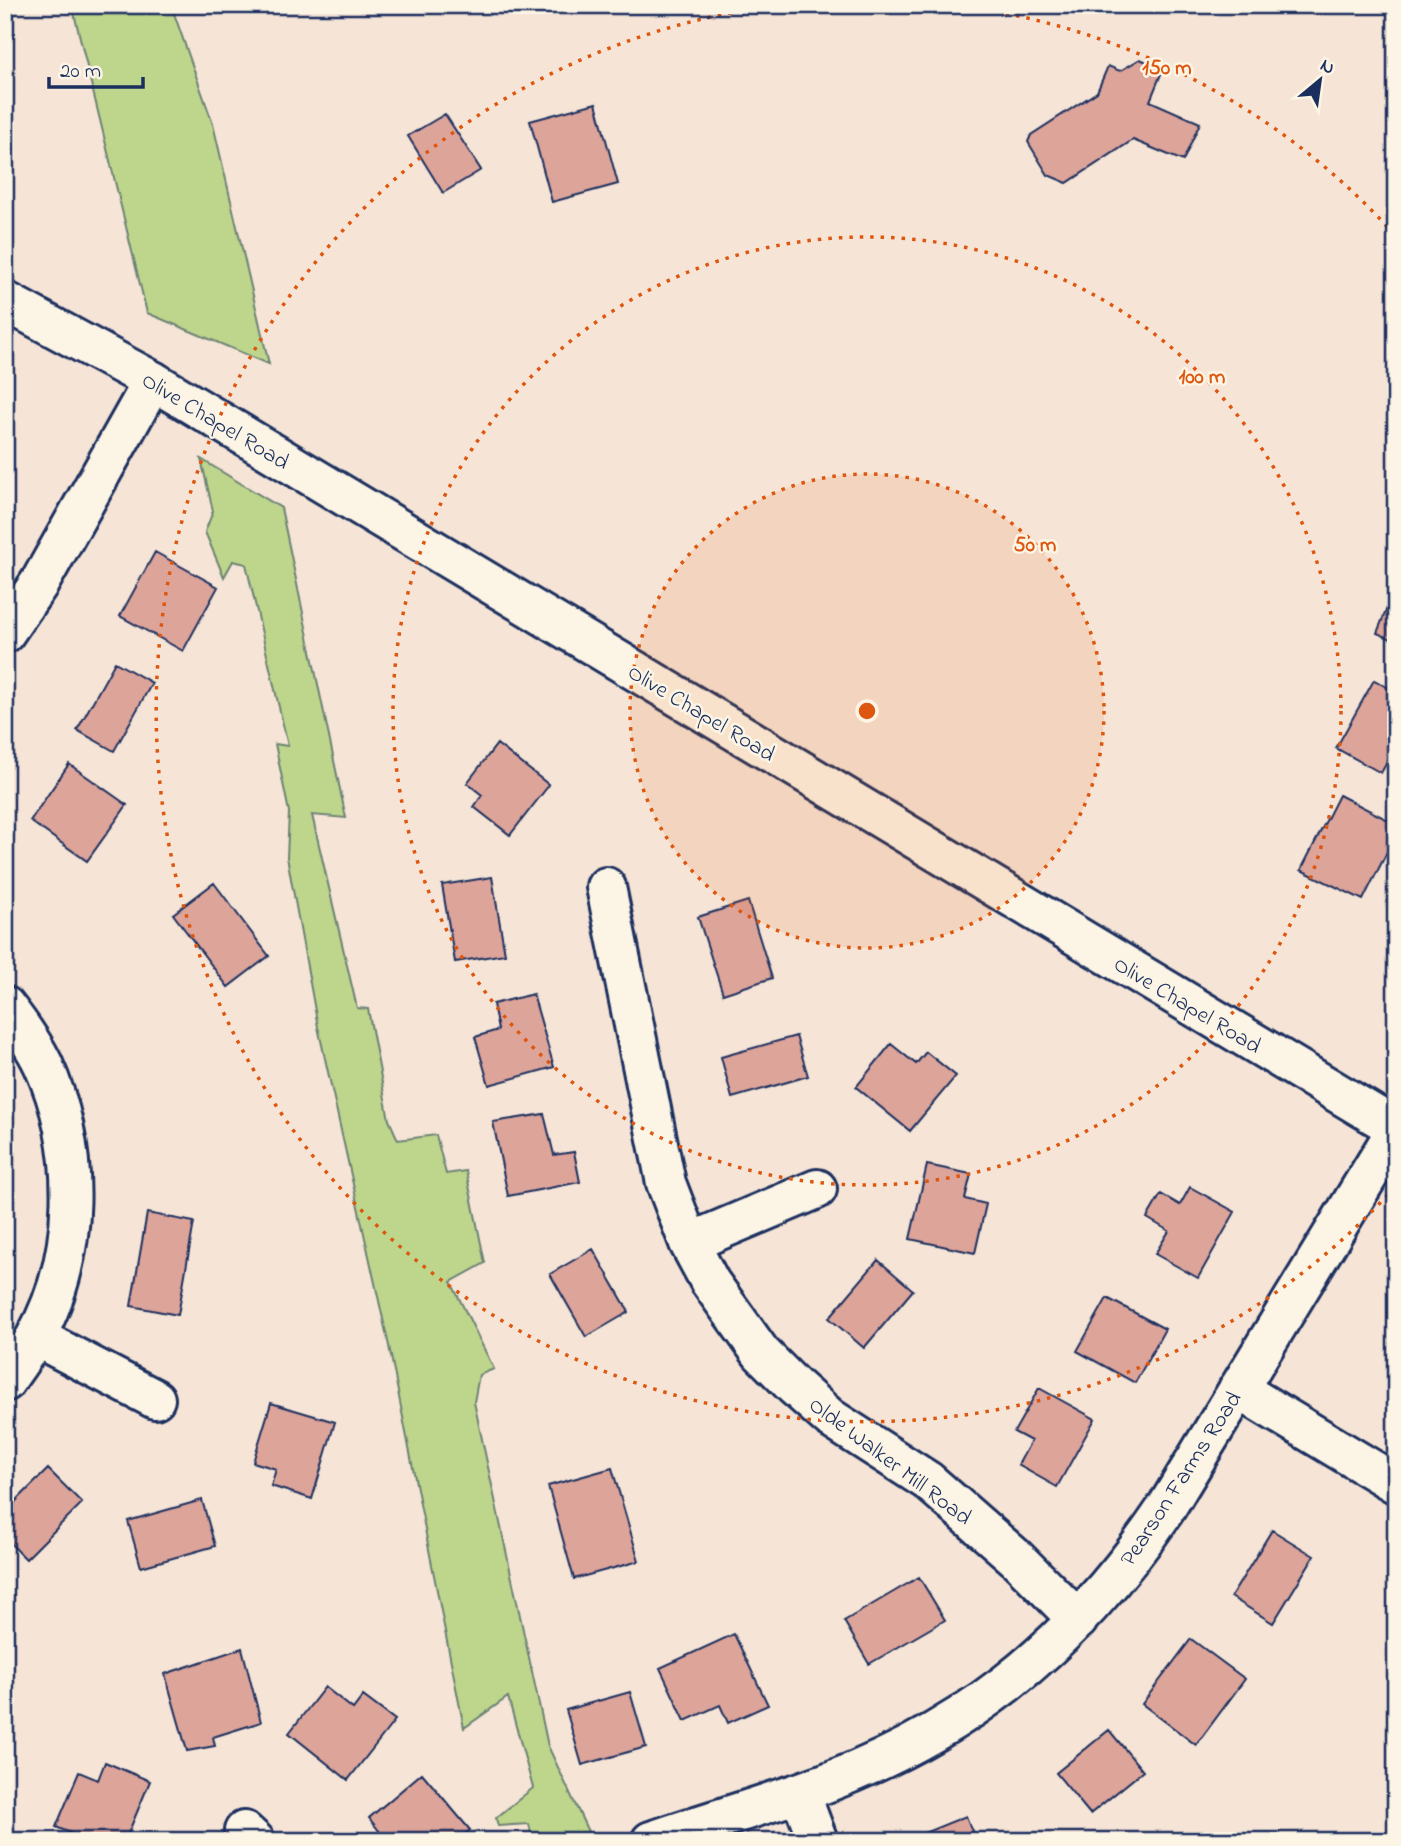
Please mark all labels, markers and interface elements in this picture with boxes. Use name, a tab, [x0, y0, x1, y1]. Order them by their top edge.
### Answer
scale bar	[49, 46, 144, 90]
north arrow	[1286, 46, 1356, 116]
text: N	[1315, 52, 1339, 82]
text: 150 m	[1142, 54, 1192, 84]
text: 20 m	[60, 57, 101, 87]
text: 100 m	[1179, 363, 1225, 393]
street label: Olive Chapel Road	[135, 365, 295, 479]
text: 50 m	[1014, 531, 1056, 561]
street label: Olive Chapel Road	[621, 657, 781, 771]
centre of rings	[855, 699, 879, 723]
street label: Olive Chapel Road	[1107, 949, 1267, 1063]
street label: Pearson Farms Road	[1113, 1385, 1251, 1573]
street label: Olde Walker Mill Road	[801, 1390, 978, 1534]

